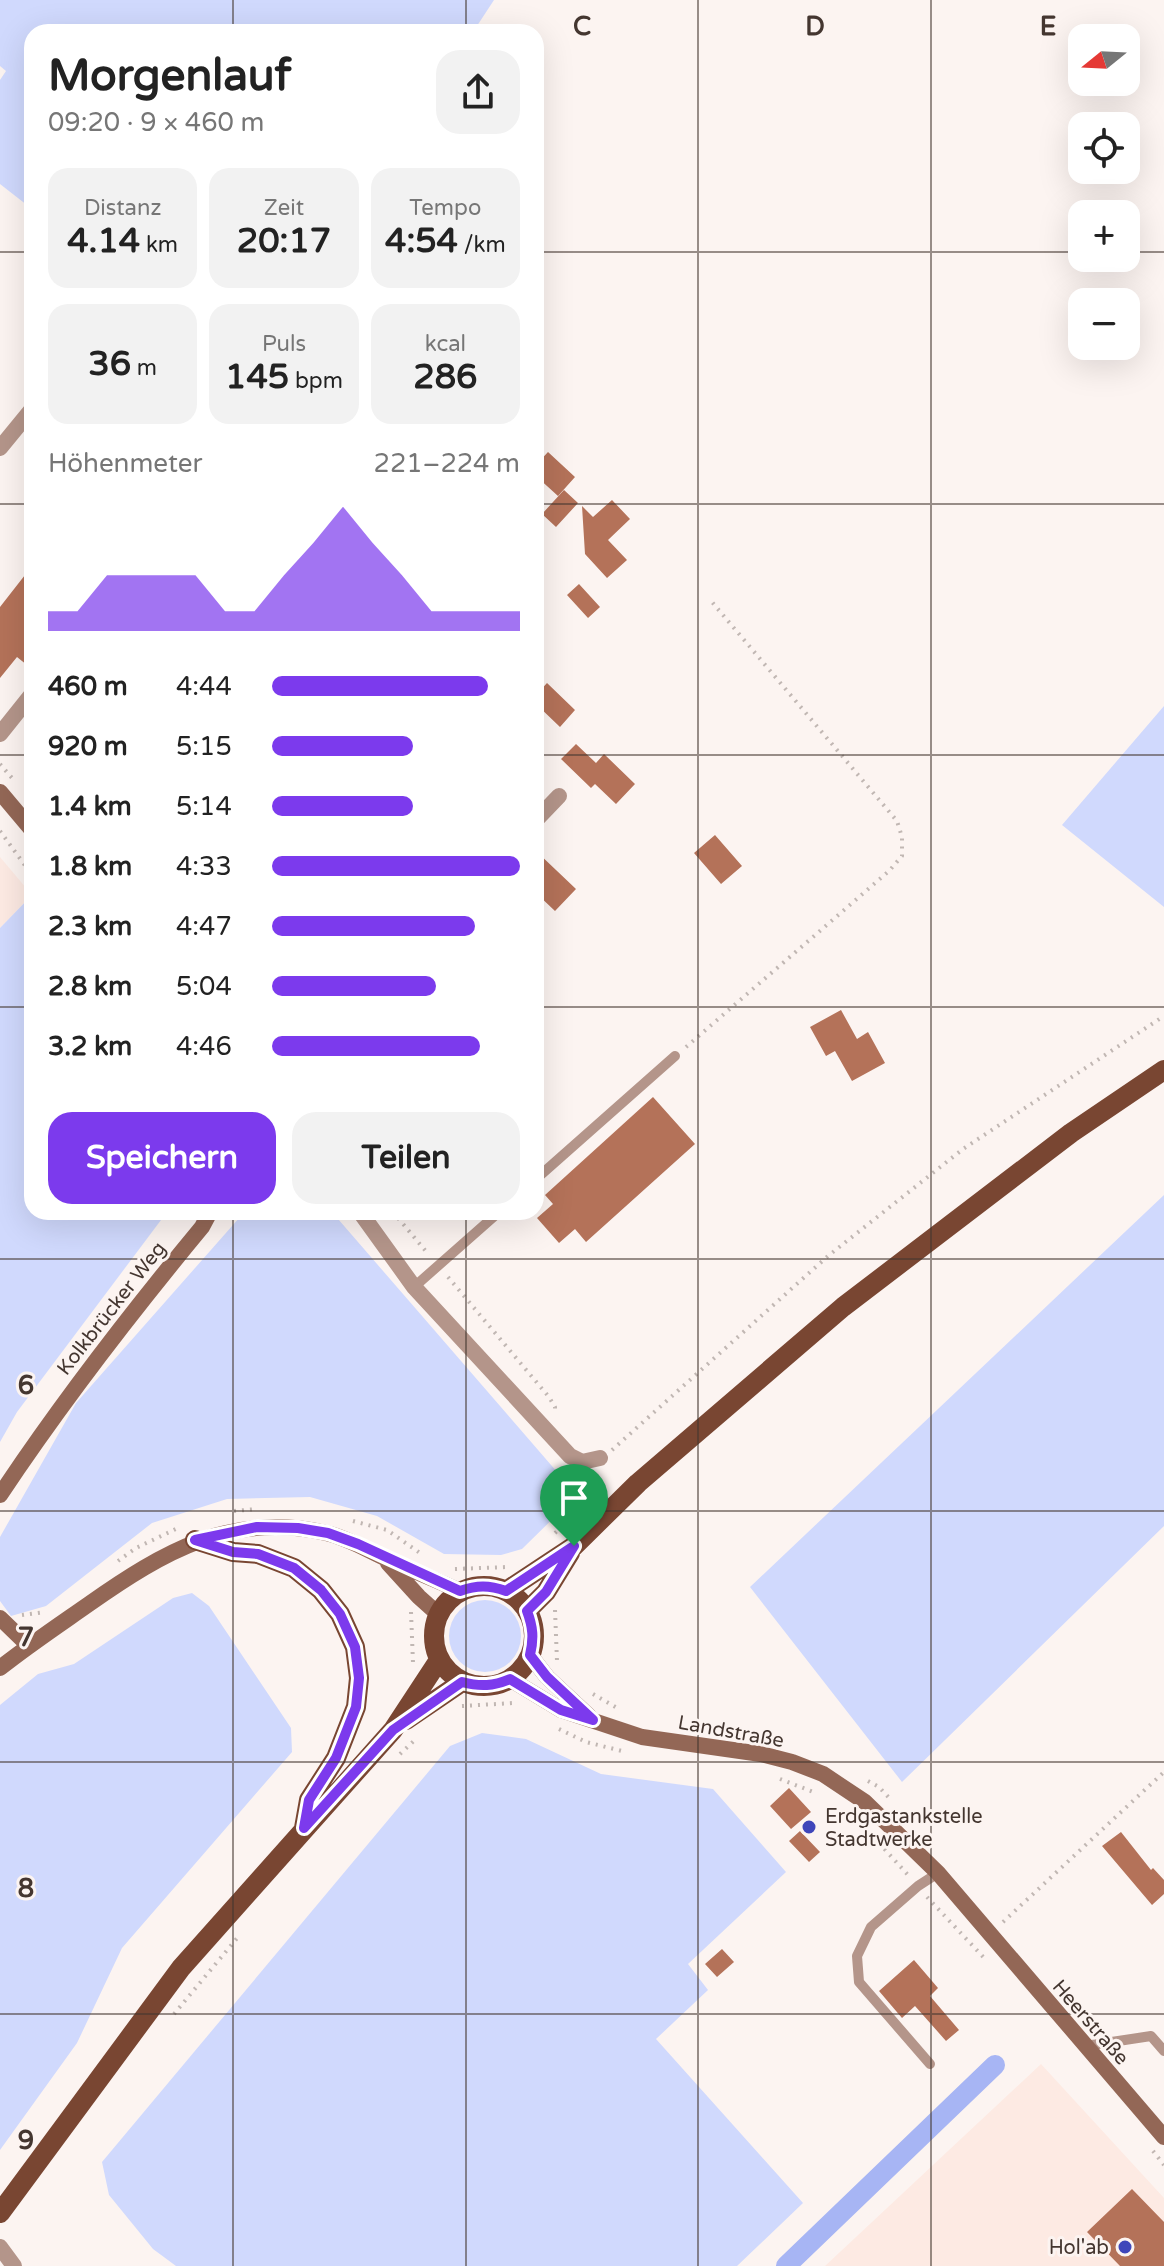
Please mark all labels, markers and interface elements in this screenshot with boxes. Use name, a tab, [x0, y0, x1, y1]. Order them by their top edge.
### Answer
text: C	[573, 11, 591, 42]
text: D	[805, 11, 825, 42]
text: E	[1040, 11, 1056, 42]
north arrow	[1068, 24, 1140, 96]
map controls	[1068, 24, 1140, 360]
text: Morgenlauf	[48, 50, 291, 103]
button: share	[436, 50, 520, 134]
text: 09:20 · 9 × 460 m	[48, 107, 264, 138]
button: locate	[1068, 112, 1140, 184]
text: Distanz	[84, 195, 161, 221]
text: Zeit	[264, 195, 304, 221]
text: Tempo	[409, 195, 481, 221]
button: +	[1068, 200, 1140, 272]
text: 4.14	[67, 221, 140, 262]
text: 20:17	[237, 221, 331, 262]
text: 4:54	[385, 221, 458, 262]
text: km	[140, 232, 178, 258]
text: /km	[458, 232, 506, 258]
button: −	[1068, 288, 1140, 360]
text: Puls	[262, 331, 306, 357]
text: kcal	[425, 331, 466, 357]
text: 36	[88, 344, 131, 385]
text: m	[131, 355, 157, 381]
text: 145	[225, 357, 289, 398]
text: 286	[413, 357, 477, 398]
text: bpm	[289, 368, 343, 394]
text: Höhenmeter	[48, 448, 202, 479]
text: 221–224 m	[374, 448, 520, 479]
text: 460 m	[48, 671, 128, 702]
text: 4:44	[176, 671, 232, 702]
text: 920 m	[48, 731, 128, 762]
text: 5:15	[176, 731, 232, 762]
text: 1.4 km	[48, 791, 132, 822]
text: 5:14	[176, 791, 232, 822]
text: 1.8 km	[48, 851, 132, 882]
text: 4:33	[176, 851, 232, 882]
text: 2.3 km	[48, 911, 132, 942]
text: 4:47	[176, 911, 232, 942]
text: 2.8 km	[48, 971, 132, 1002]
text: 5:04	[176, 971, 232, 1002]
text: 3.2 km	[48, 1031, 132, 1062]
text: 4:46	[176, 1031, 232, 1062]
button: Speichern	[48, 1112, 276, 1204]
button: Teilen	[292, 1112, 520, 1204]
street label: Kolkbrücker Weg	[52, 1237, 171, 1380]
text: 6	[18, 1370, 34, 1401]
pin	[540, 1464, 608, 1546]
icon: arrive	[552, 1476, 596, 1520]
text: 7	[18, 1622, 34, 1653]
street label: Landstraße	[676, 1711, 786, 1753]
place label: Erdgastankstelle Stadtwerke	[825, 1805, 982, 1852]
marker: Erdgastankstelle Stadtwerke	[800, 1818, 818, 1836]
text: 8	[18, 1873, 34, 1904]
street label: Heerstraße	[1047, 1975, 1134, 2070]
text: 9	[18, 2125, 34, 2156]
place label: Hol'ab	[1049, 2236, 1109, 2260]
marker: Hol'ab	[1116, 2238, 1134, 2256]

